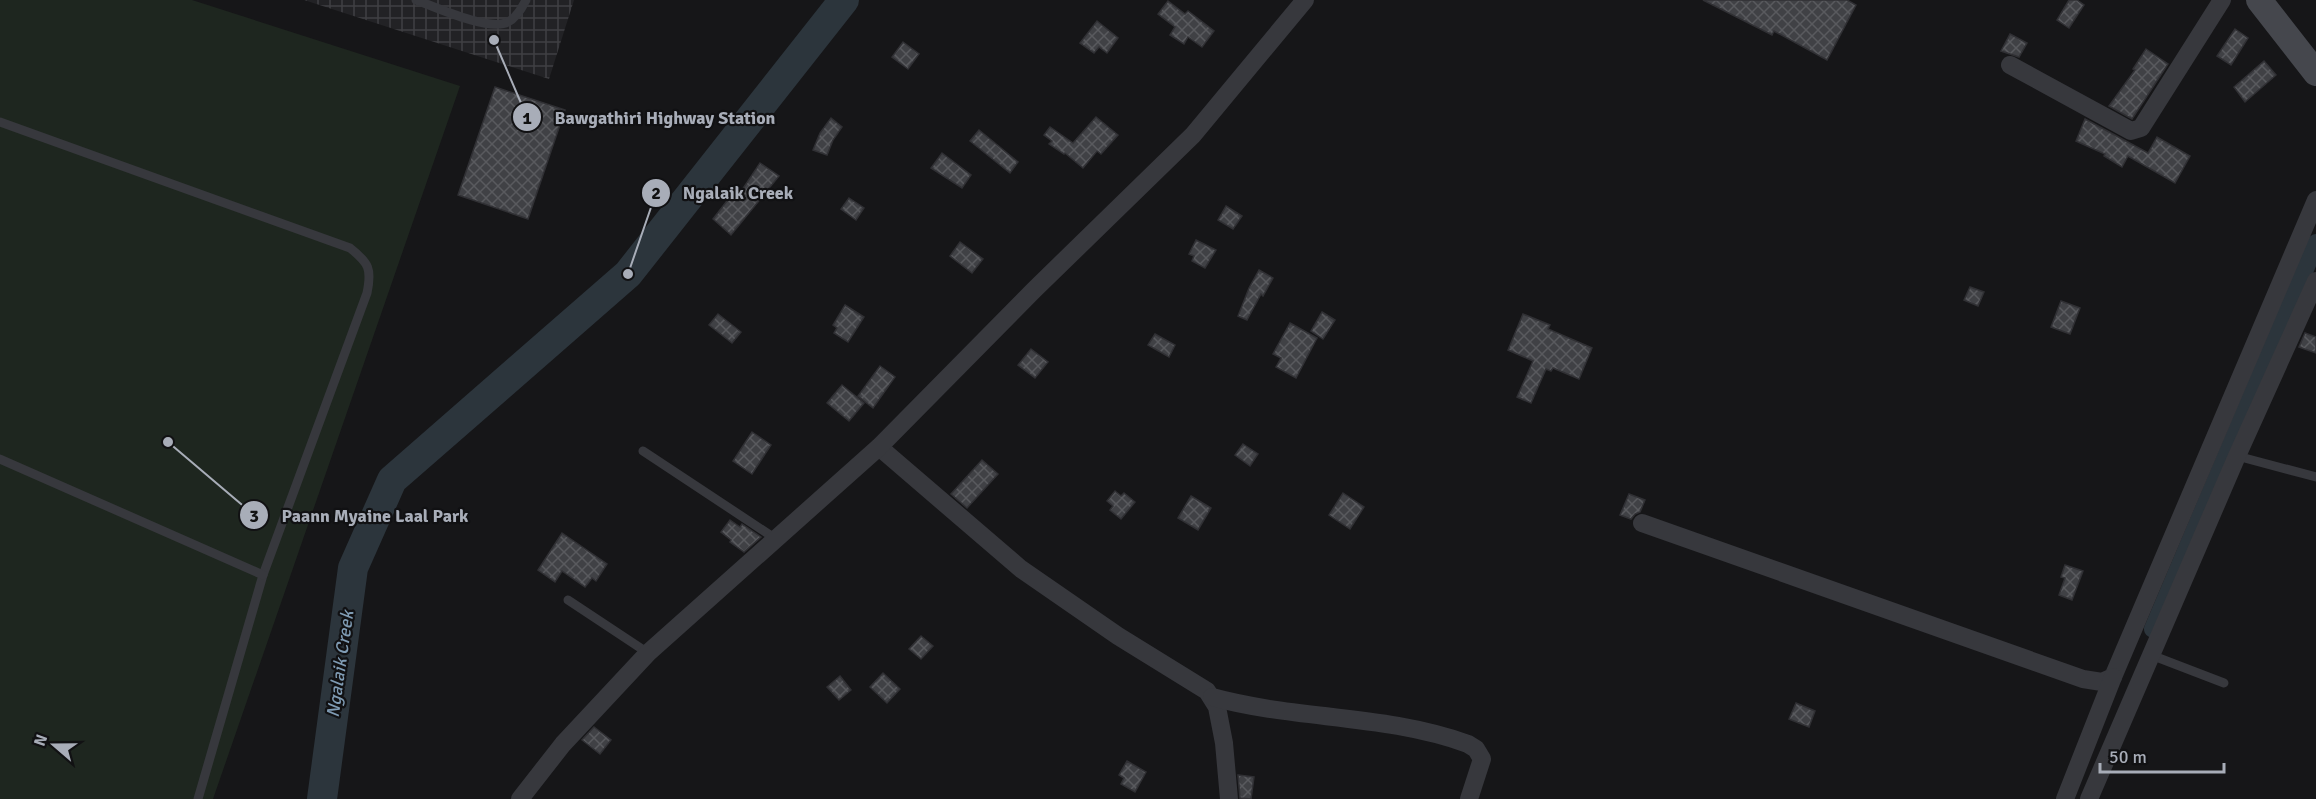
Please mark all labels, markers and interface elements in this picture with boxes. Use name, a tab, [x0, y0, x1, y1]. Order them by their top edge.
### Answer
callout: Bawgathiri Highway Station	[512, 99, 787, 135]
text: 1	[522, 107, 532, 129]
text: Bawgathiri Highway Station	[555, 107, 776, 129]
callout: Ngalaik Creek	[641, 175, 806, 211]
text: 2	[651, 182, 661, 204]
text: Ngalaik Creek	[683, 182, 794, 204]
callout: Paann Myaine Laal Park	[239, 497, 480, 533]
text: 3	[249, 505, 259, 527]
text: Paann Myaine Laal Park	[282, 505, 469, 527]
water label: Ngalaik Creek	[322, 607, 359, 719]
north arrow	[24, 715, 84, 775]
text: N	[30, 732, 52, 749]
scale bar	[2100, 736, 2224, 774]
text: 50 m	[2109, 746, 2147, 768]

